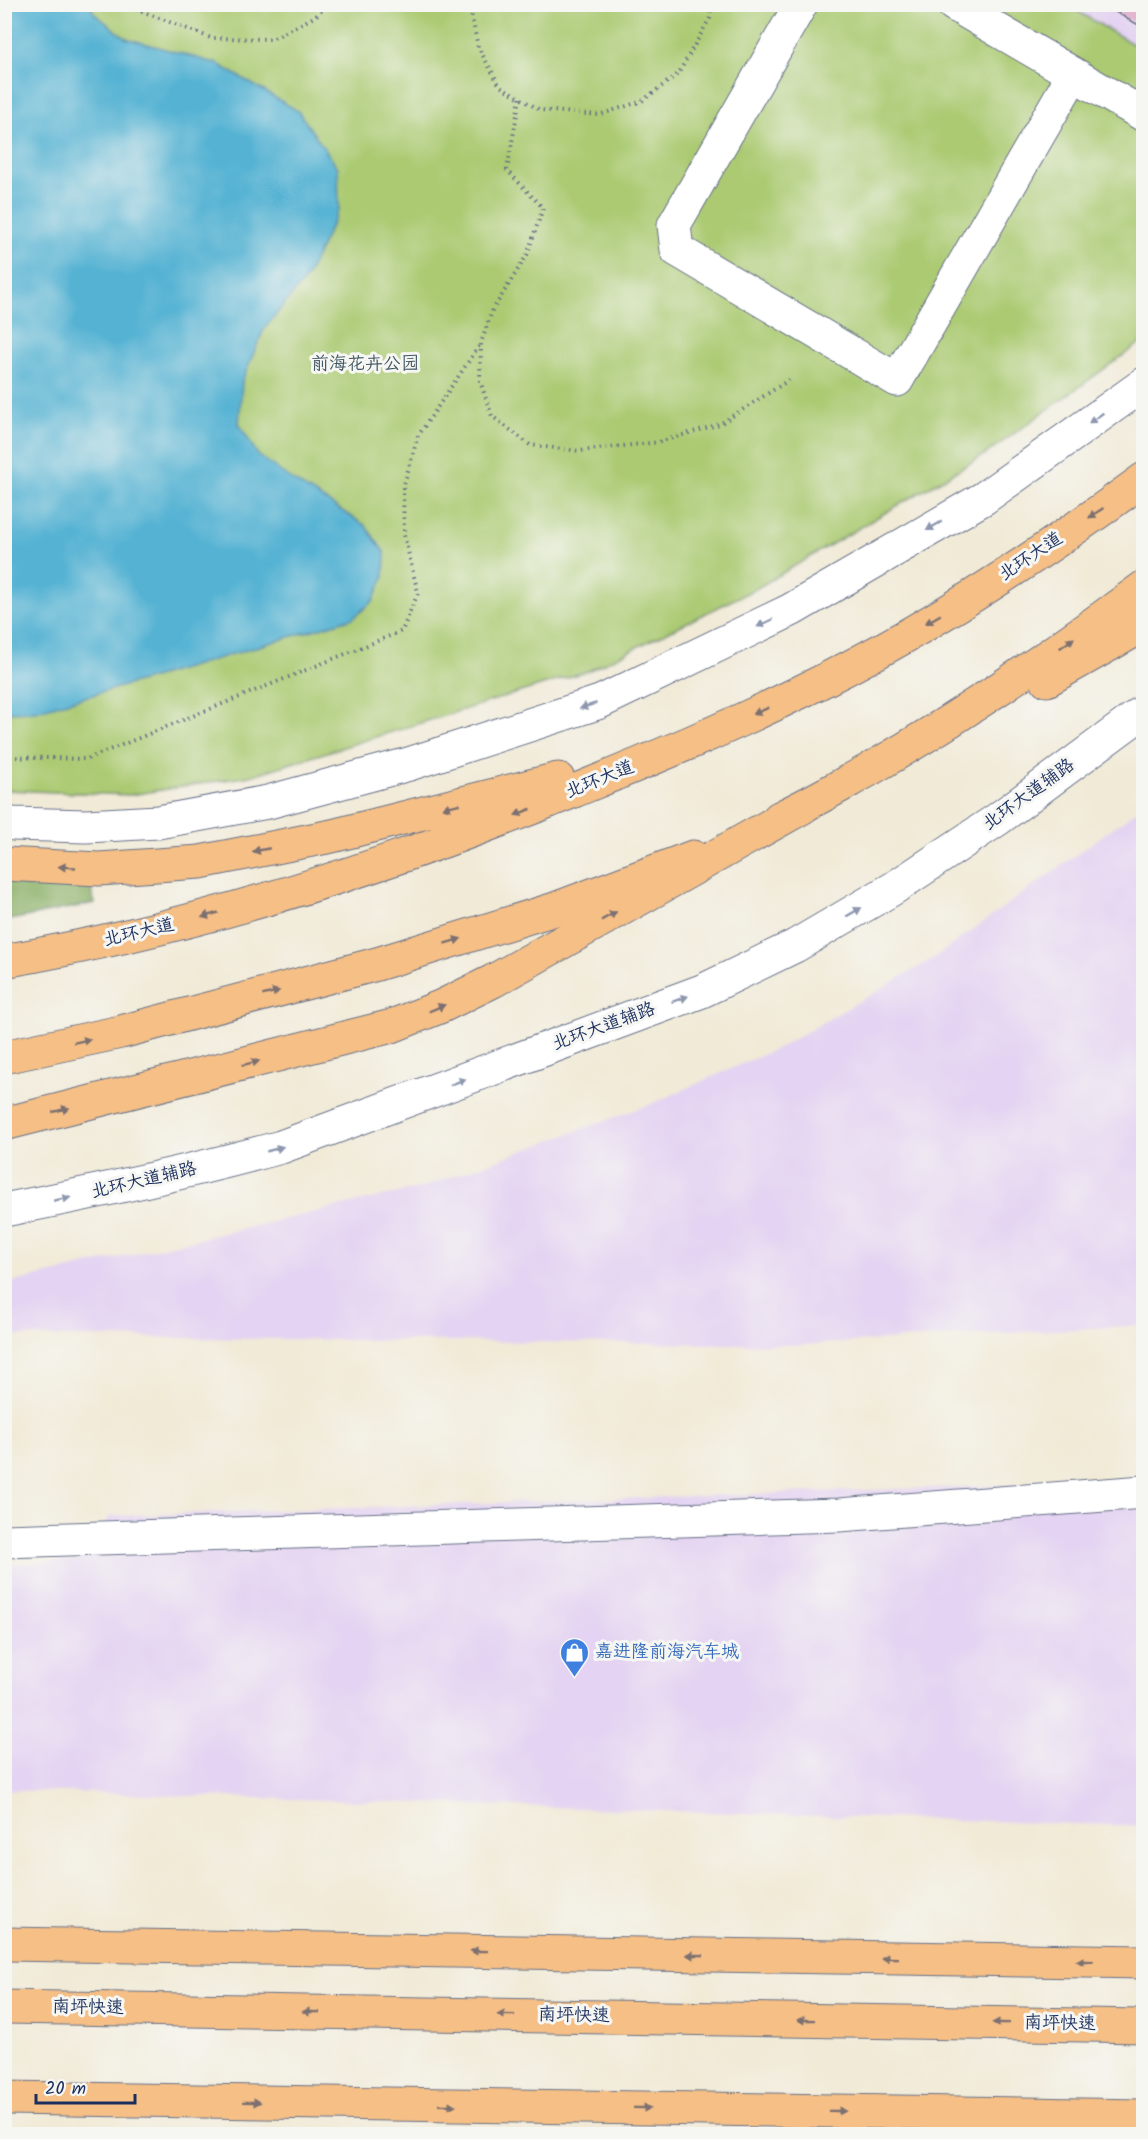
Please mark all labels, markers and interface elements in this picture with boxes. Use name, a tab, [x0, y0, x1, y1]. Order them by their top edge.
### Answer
park label: 前海花卉公园	[311, 350, 419, 379]
one-way arrow	[1088, 412, 1104, 424]
one-way arrow	[1089, 507, 1105, 519]
one-way arrow	[926, 521, 942, 532]
street label: 北环大道	[993, 525, 1069, 589]
one-way arrow	[924, 614, 941, 624]
one-way arrow	[756, 618, 773, 627]
one-way arrow	[1058, 637, 1074, 649]
one-way arrow	[579, 702, 597, 711]
one-way arrow	[752, 706, 769, 715]
street label: 北环大道辅路	[977, 752, 1081, 838]
street label: 北环大道	[561, 753, 639, 807]
one-way arrow	[442, 801, 460, 811]
one-way arrow	[514, 807, 532, 817]
one-way arrow	[251, 846, 270, 855]
one-way arrow	[58, 863, 77, 872]
one-way arrow	[846, 906, 862, 917]
street label: 北环大道	[101, 911, 177, 955]
one-way arrow	[201, 911, 219, 921]
one-way arrow	[601, 911, 618, 921]
one-way arrow	[444, 936, 462, 945]
one-way arrow	[262, 988, 281, 998]
one-way arrow	[671, 994, 689, 1004]
street label: 北环大道辅路	[548, 995, 660, 1059]
one-way arrow	[429, 1003, 447, 1013]
one-way arrow	[73, 1035, 92, 1045]
one-way arrow	[241, 1057, 260, 1067]
one-way arrow	[449, 1076, 467, 1086]
one-way arrow	[52, 1104, 70, 1114]
one-way arrow	[266, 1144, 284, 1153]
street label: 北环大道辅路	[88, 1155, 200, 1207]
one-way arrow	[53, 1194, 72, 1203]
shop icon: 嘉进隆前海汽车城	[558, 1636, 590, 1678]
place label: 嘉进隆前海汽车城	[595, 1638, 739, 1667]
one-way arrow	[470, 1947, 489, 1956]
one-way arrow	[686, 1950, 705, 1960]
one-way arrow	[881, 1953, 900, 1963]
one-way arrow	[1076, 1956, 1095, 1966]
street label: 南坪快速	[52, 1993, 124, 2023]
street label: 南坪快速	[538, 2001, 610, 2031]
one-way arrow	[302, 2007, 321, 2017]
street label: 南坪快速	[1024, 2009, 1096, 2039]
one-way arrow	[497, 2010, 516, 2020]
one-way arrow	[797, 2015, 816, 2025]
one-way arrow	[992, 2019, 1011, 2028]
scale bar	[36, 2067, 135, 2105]
text: 20 m	[45, 2075, 86, 2104]
one-way arrow	[242, 2097, 261, 2107]
one-way arrow	[437, 2100, 456, 2110]
one-way arrow	[632, 2103, 651, 2113]
one-way arrow	[827, 2106, 846, 2116]

